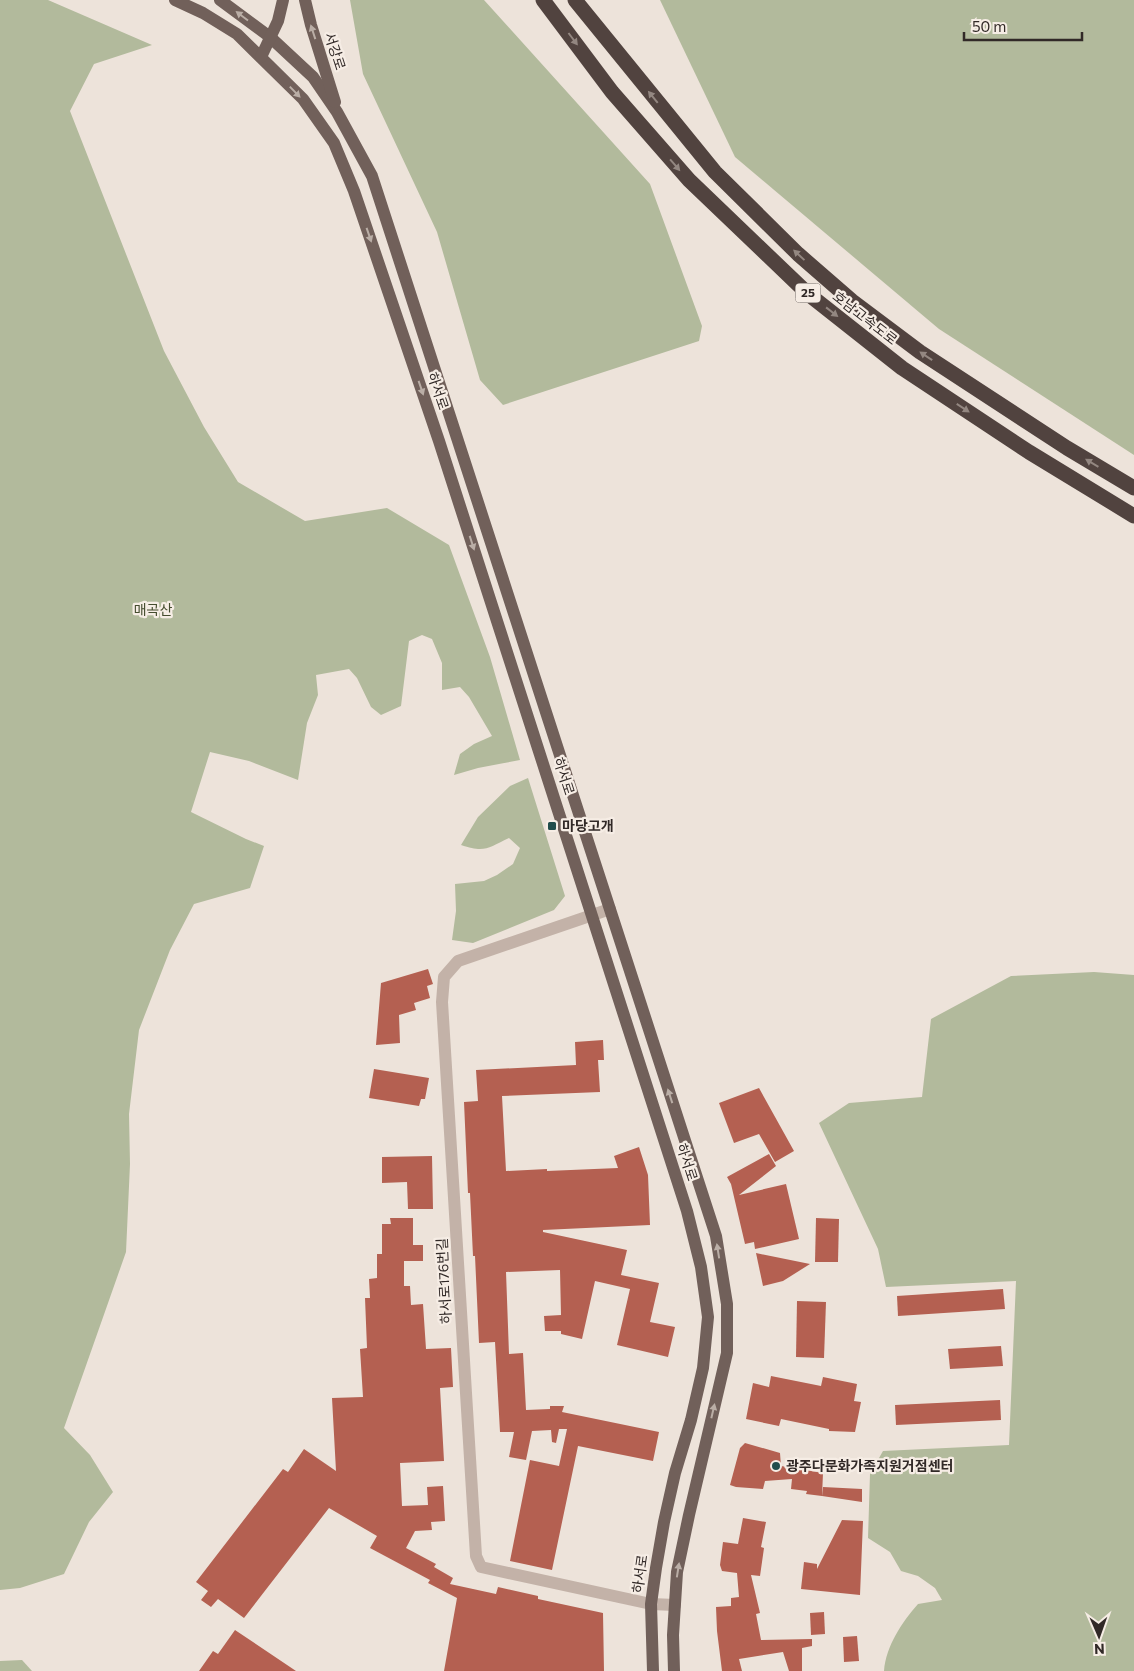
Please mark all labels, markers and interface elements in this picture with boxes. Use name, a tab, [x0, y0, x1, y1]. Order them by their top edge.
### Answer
scale bar	[964, 10, 1082, 42]
one-way arrow	[235, 11, 249, 21]
text: 50 m	[972, 17, 1006, 35]
one-way arrow	[309, 24, 317, 39]
street label: 서강로	[321, 30, 350, 72]
one-way arrow	[567, 32, 578, 45]
one-way arrow	[289, 85, 301, 97]
one-way arrow	[648, 91, 659, 104]
one-way arrow	[670, 158, 681, 171]
one-way arrow	[366, 227, 373, 242]
one-way arrow	[793, 249, 806, 260]
road number: 25	[796, 284, 820, 302]
street label: 호남고속도로	[830, 287, 901, 348]
one-way arrow	[825, 307, 838, 318]
one-way arrow	[919, 351, 933, 361]
street label: 하서로	[424, 370, 453, 412]
one-way arrow	[418, 381, 425, 396]
one-way arrow	[956, 403, 969, 413]
one-way arrow	[1086, 458, 1099, 467]
one-way arrow	[469, 535, 477, 550]
park label: 매곡산	[134, 601, 172, 618]
street label: 하서로	[550, 755, 579, 797]
place label: 마당고개	[562, 817, 614, 834]
marker: 마당고개	[546, 820, 558, 832]
one-way arrow	[666, 1088, 674, 1103]
street label: 하서로	[673, 1141, 702, 1183]
street label: 하서로176번길	[433, 1238, 454, 1325]
one-way arrow	[714, 1243, 722, 1259]
one-way arrow	[709, 1404, 717, 1419]
place label: 광주다문화가족지원거점센터	[786, 1457, 953, 1474]
marker: 광주다문화가족지원거점센터	[770, 1460, 782, 1472]
street label: 하서로	[628, 1553, 651, 1594]
one-way arrow	[675, 1562, 683, 1578]
north arrow	[1074, 1611, 1124, 1661]
text: N	[1094, 1641, 1105, 1658]

